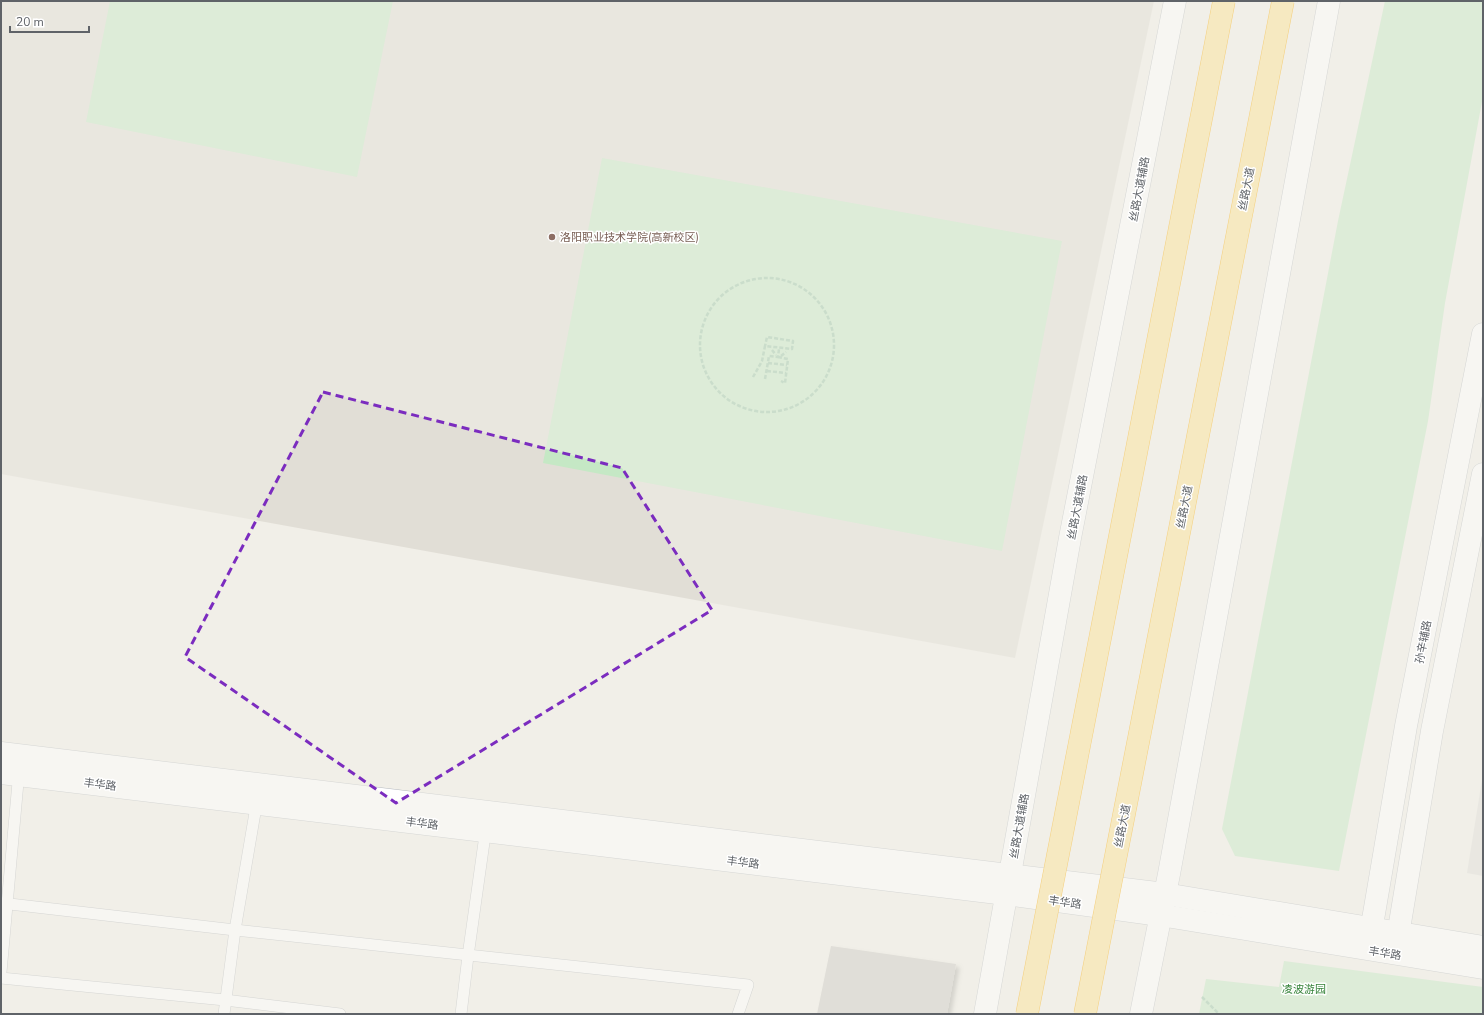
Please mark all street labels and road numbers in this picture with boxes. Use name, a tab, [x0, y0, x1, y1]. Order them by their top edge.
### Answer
street label: 丝路大道辅路	[1126, 155, 1153, 223]
street label: 丝路大道	[1235, 166, 1258, 212]
street label: 丝路大道辅路	[1064, 473, 1091, 541]
street label: 丝路大道	[1173, 484, 1196, 530]
street label: 孙辛辅路	[1412, 619, 1435, 665]
street label: 丰华路	[83, 775, 117, 794]
street label: 丝路大道辅路	[1006, 792, 1033, 860]
street label: 丝路大道	[1111, 803, 1134, 849]
street label: 丰华路	[405, 814, 439, 833]
street label: 丰华路	[726, 853, 760, 872]
street label: 丰华路	[1048, 893, 1082, 912]
street label: 丰华路	[1367, 944, 1402, 963]

